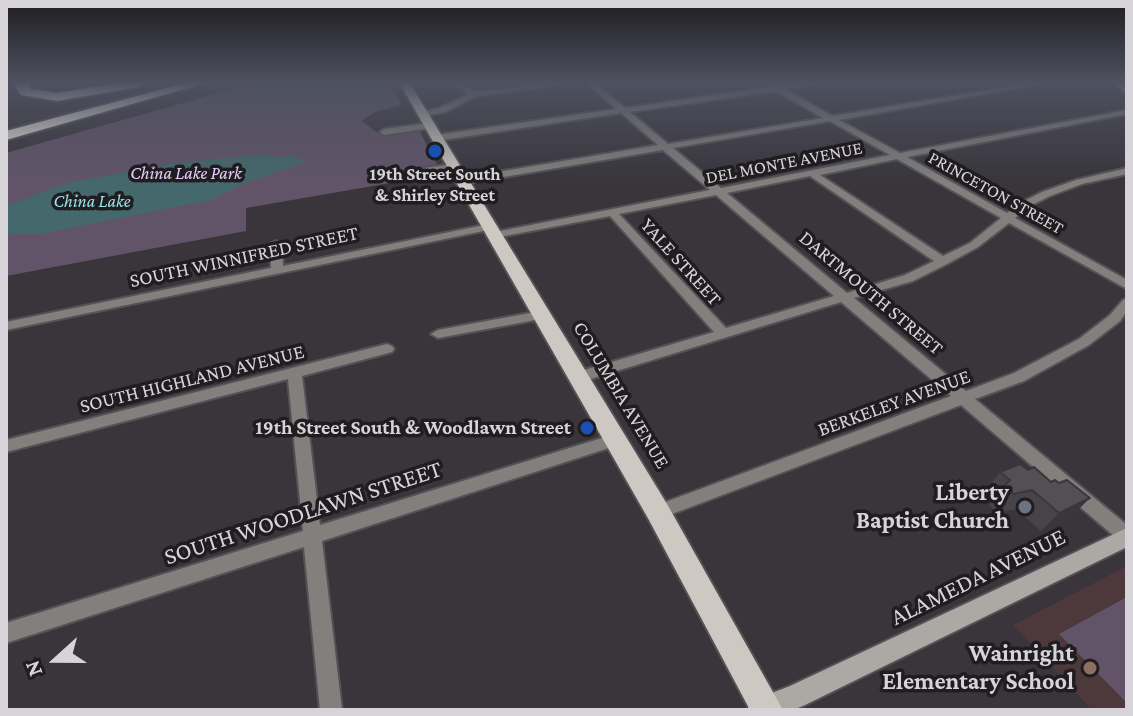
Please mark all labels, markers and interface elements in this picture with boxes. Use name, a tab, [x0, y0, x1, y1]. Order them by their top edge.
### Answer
street label: DEL MONTE AVENUE	[704, 137, 864, 189]
marker: 19th Street South & Shirley Street	[426, 142, 444, 160]
street label: PRINCETON STREET	[925, 147, 1067, 239]
park label: China Lake Park	[130, 162, 242, 184]
place label: 19th Street South & Shirley Street	[369, 163, 501, 206]
water label: China Lake	[53, 190, 131, 212]
street label: YALE STREET	[635, 213, 727, 311]
street label: SOUTH WINNIFRED STREET	[128, 221, 360, 293]
street label: DARTMOUTH STREET	[794, 226, 948, 360]
street label: COLUMBIA AVENUE	[568, 317, 674, 473]
street label: SOUTH HIGHLAND AVENUE	[77, 339, 307, 419]
street label: BERKELEY AVENUE	[815, 364, 973, 442]
place label: 19th Street South & Woodlawn Street	[255, 416, 571, 440]
marker: 19th Street South & Woodlawn Street	[578, 419, 596, 437]
street label: SOUTH WOODLAWN STREET	[161, 454, 445, 572]
place label: Liberty Baptist Church	[856, 479, 1009, 535]
marker: Liberty Baptist Church	[1016, 498, 1034, 516]
street label: ALAMEDA AVENUE	[886, 522, 1070, 632]
north arrow	[16, 620, 96, 700]
place label: Wainright Elementary School	[882, 640, 1074, 696]
text: N	[19, 657, 47, 680]
marker: Wainright Elementary School	[1081, 659, 1099, 677]

